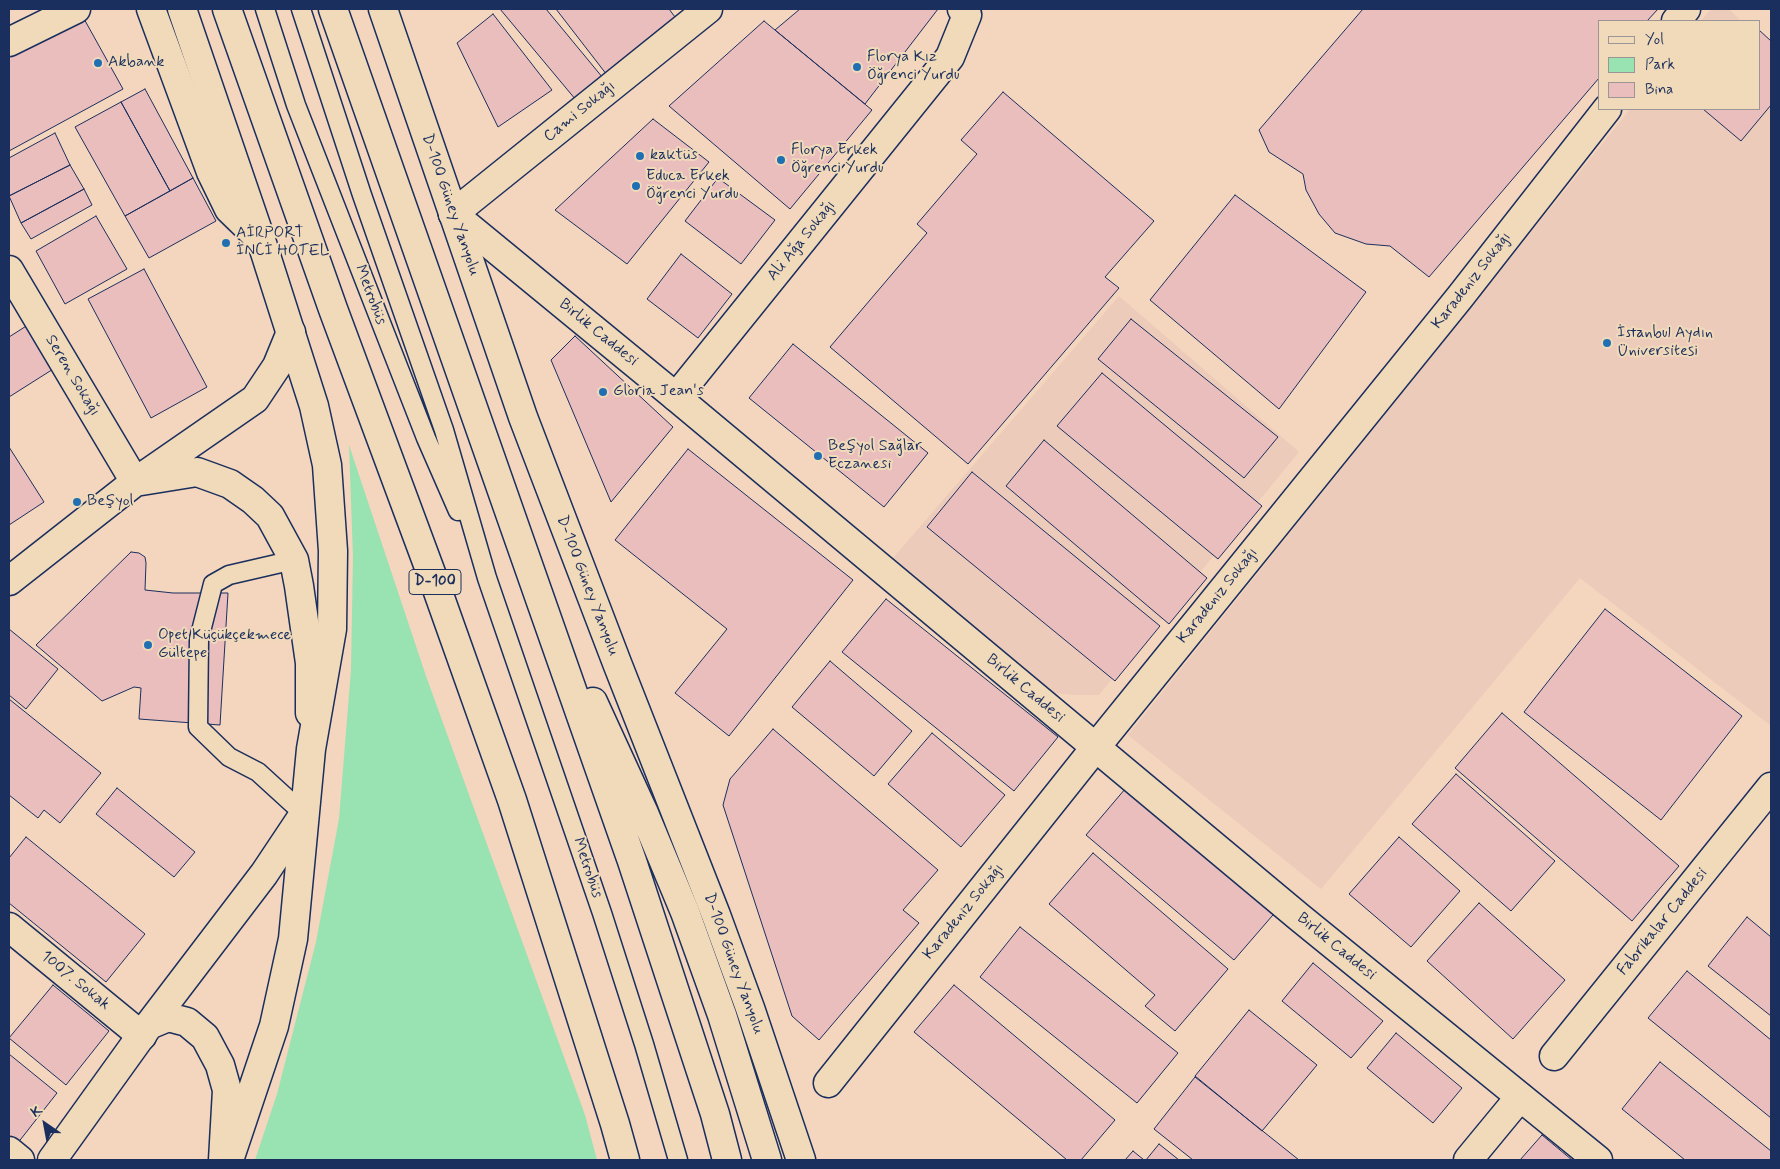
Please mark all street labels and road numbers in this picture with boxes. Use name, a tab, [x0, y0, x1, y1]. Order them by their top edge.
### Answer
street label: Cami Sokağı	[540, 77, 620, 147]
street label: D-100 Güney Yanyolu	[417, 132, 483, 278]
street label: Ali Ağa Sokağı	[764, 197, 840, 285]
street label: Karadeniz Sokağı	[1428, 229, 1516, 333]
street label: Metrobüs	[350, 262, 390, 328]
street label: Birlik Caddesi	[554, 295, 642, 371]
street label: Seren Sokağı	[40, 332, 104, 420]
street label: D-100 Güney Yanyolu	[551, 513, 623, 659]
street label: Karadeniz Sokağı	[1173, 544, 1263, 648]
road number: D-100	[409, 570, 461, 594]
street label: Birlik Caddesi	[982, 651, 1068, 727]
street label: Metrobüs	[568, 835, 606, 901]
street label: Karadeniz Sokağı	[919, 860, 1009, 964]
street label: Fabrikalar Caddesi	[1614, 864, 1712, 980]
street label: D-100 Güney Yanyolu	[699, 891, 767, 1037]
street label: Birlik Caddesi	[1292, 909, 1380, 985]
street label: 1007. Sokak	[36, 947, 114, 1015]

